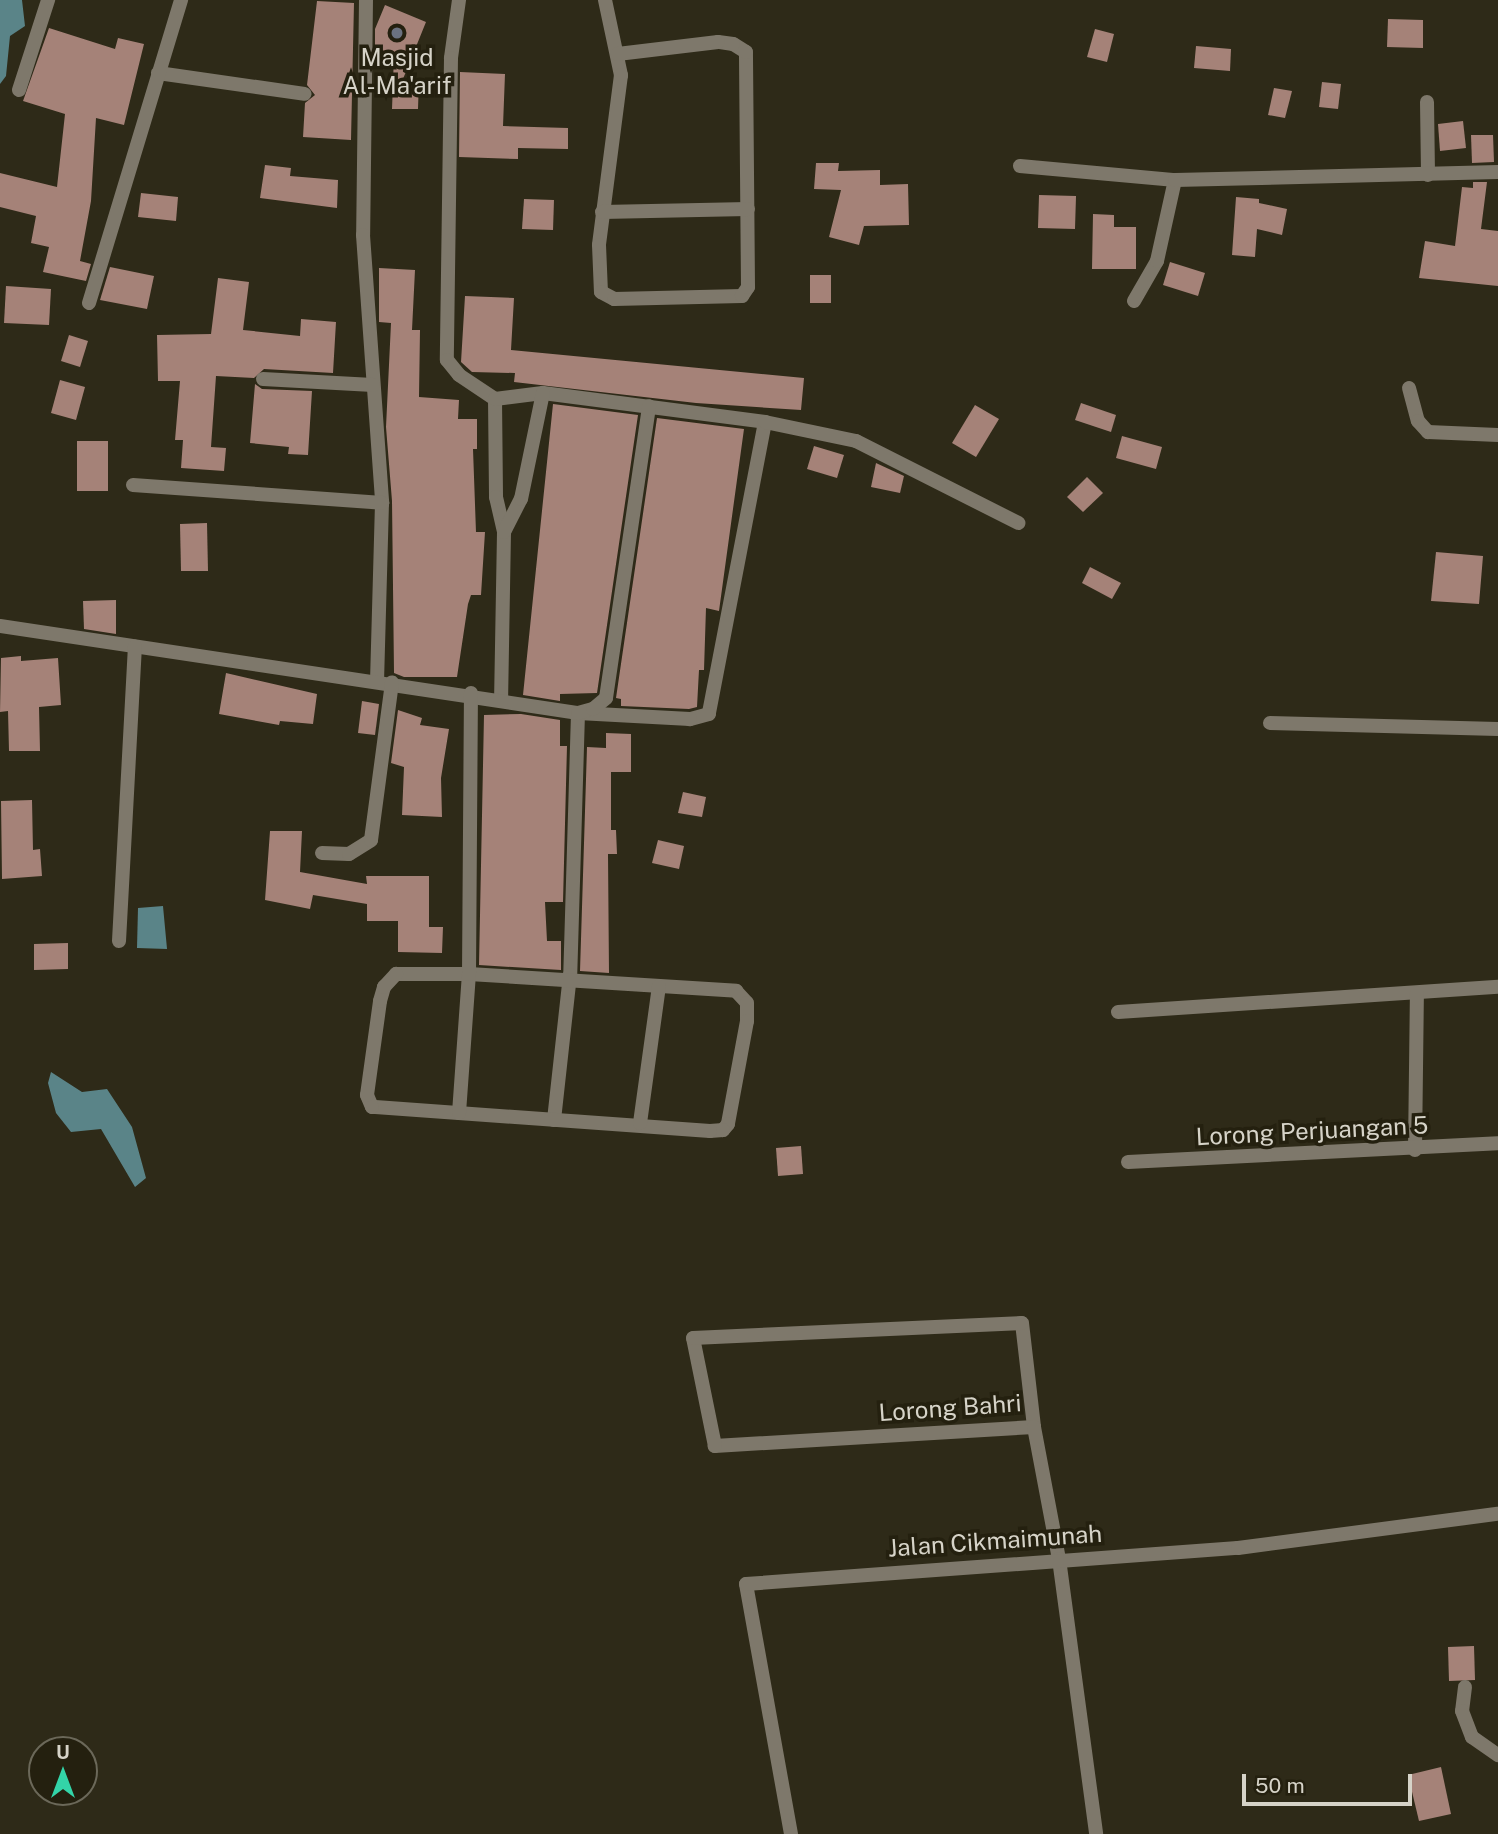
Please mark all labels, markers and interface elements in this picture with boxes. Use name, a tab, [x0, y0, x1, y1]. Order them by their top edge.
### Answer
marker: Masjid Al-Ma'arif	[389, 25, 405, 41]
place label: Masjid Al-Ma'arif	[343, 44, 451, 100]
street label: Lorong Perjuangan 5	[1195, 1111, 1429, 1151]
street label: Lorong Bahri	[878, 1389, 1022, 1427]
street label: Jalan Cikmaimunah	[887, 1519, 1103, 1563]
north arrow	[28, 1736, 98, 1806]
text: U	[56, 1741, 70, 1763]
scale bar	[1246, 1760, 1416, 1804]
text: 50 m	[1255, 1773, 1305, 1798]

